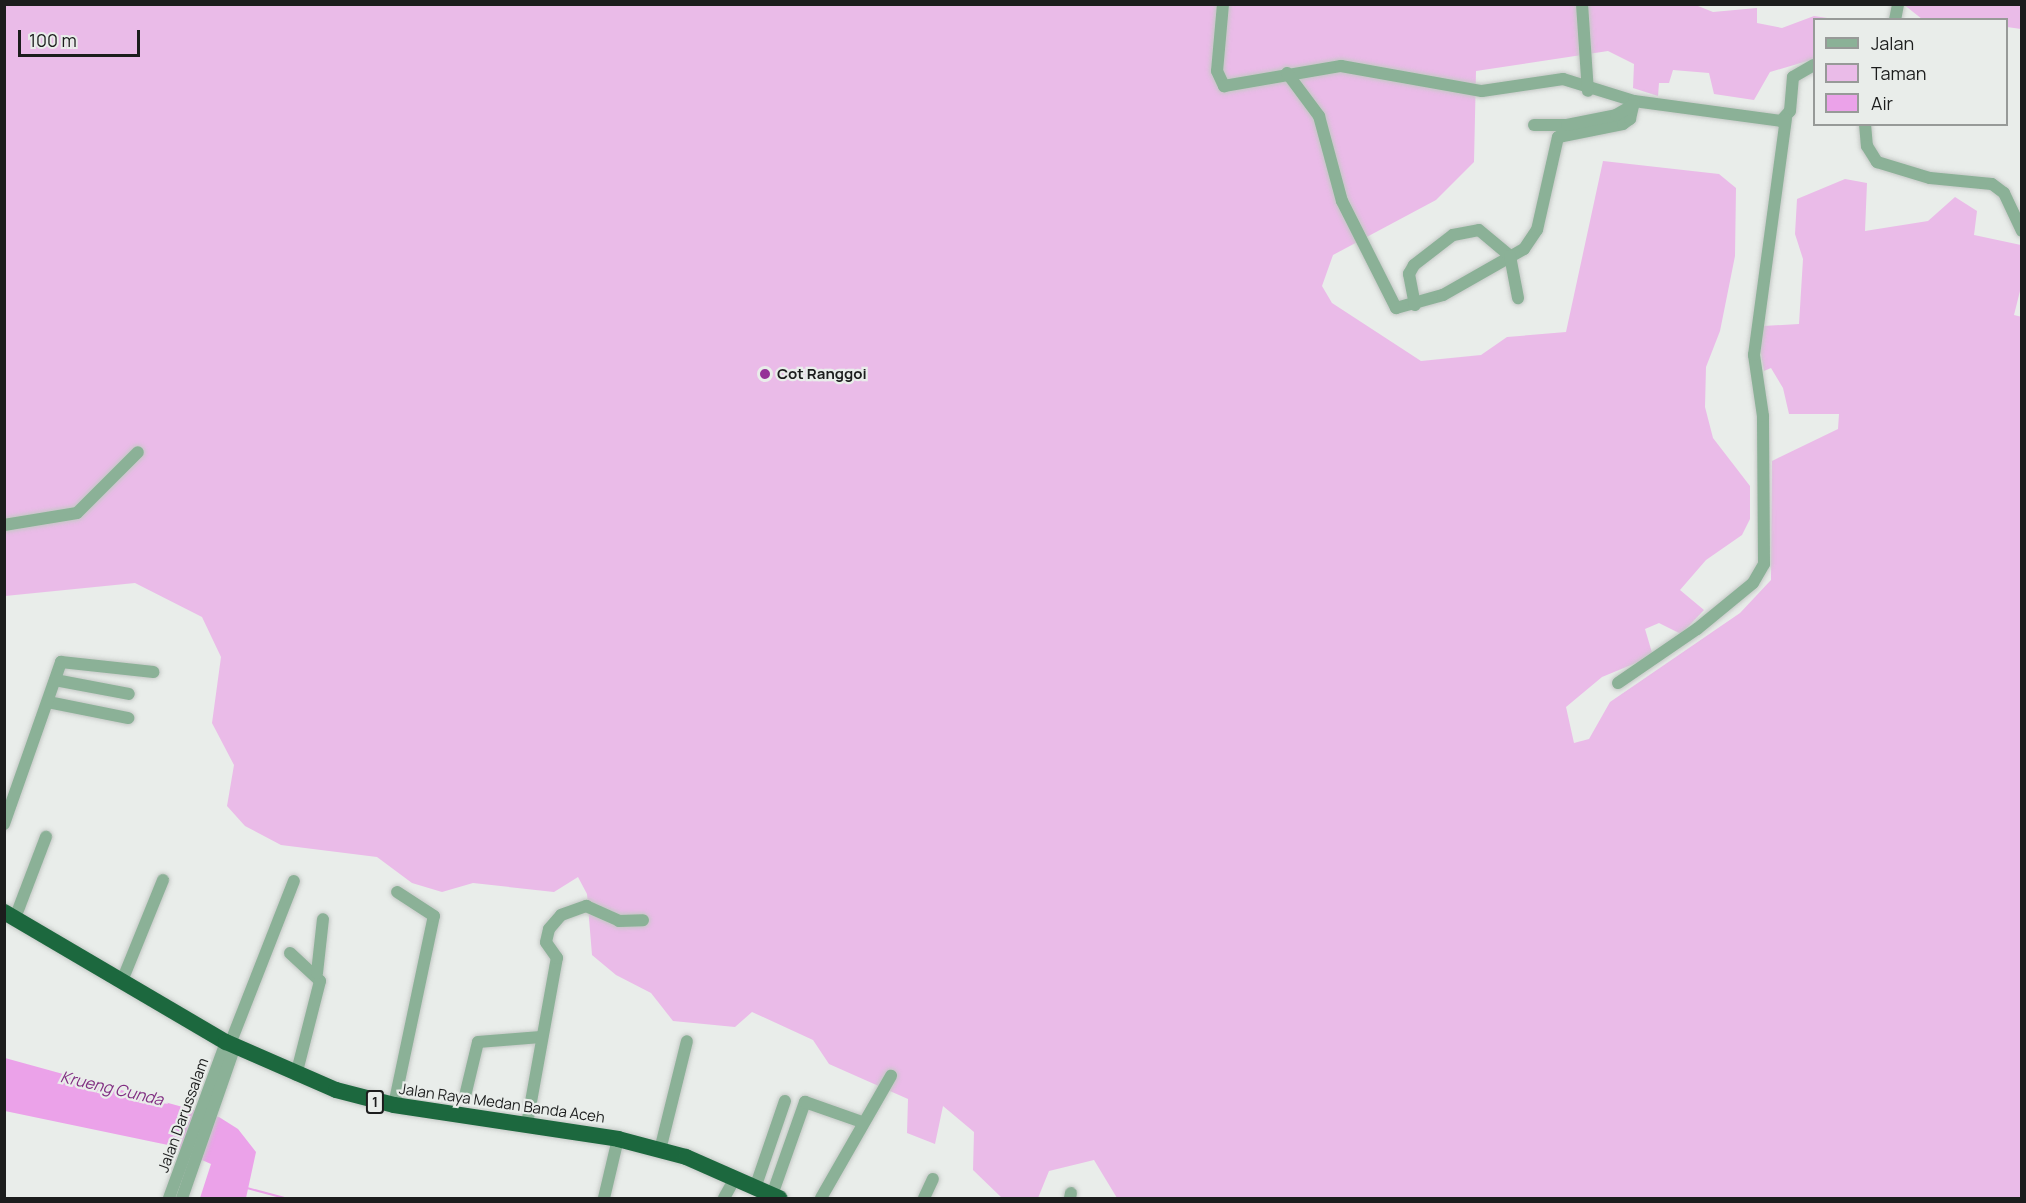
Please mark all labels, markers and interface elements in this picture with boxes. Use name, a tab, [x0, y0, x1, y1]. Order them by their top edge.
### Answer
scale bar	[21, 18, 142, 56]
legend	[1813, 18, 2008, 126]
text: 100 m	[29, 28, 77, 52]
text: Jalan	[1871, 31, 1914, 55]
text: Taman	[1871, 61, 1926, 85]
text: Air	[1871, 91, 1893, 115]
place label: Cot Ranggoi	[777, 365, 867, 383]
marker: Cot Ranggoi	[758, 367, 772, 381]
street label: Jalan Darussalam	[154, 1055, 212, 1175]
water label: Krueng Cunda	[59, 1067, 165, 1109]
street label: Jalan Raya Medan Banda Aceh	[398, 1080, 606, 1126]
road number: 1	[364, 1091, 386, 1113]

